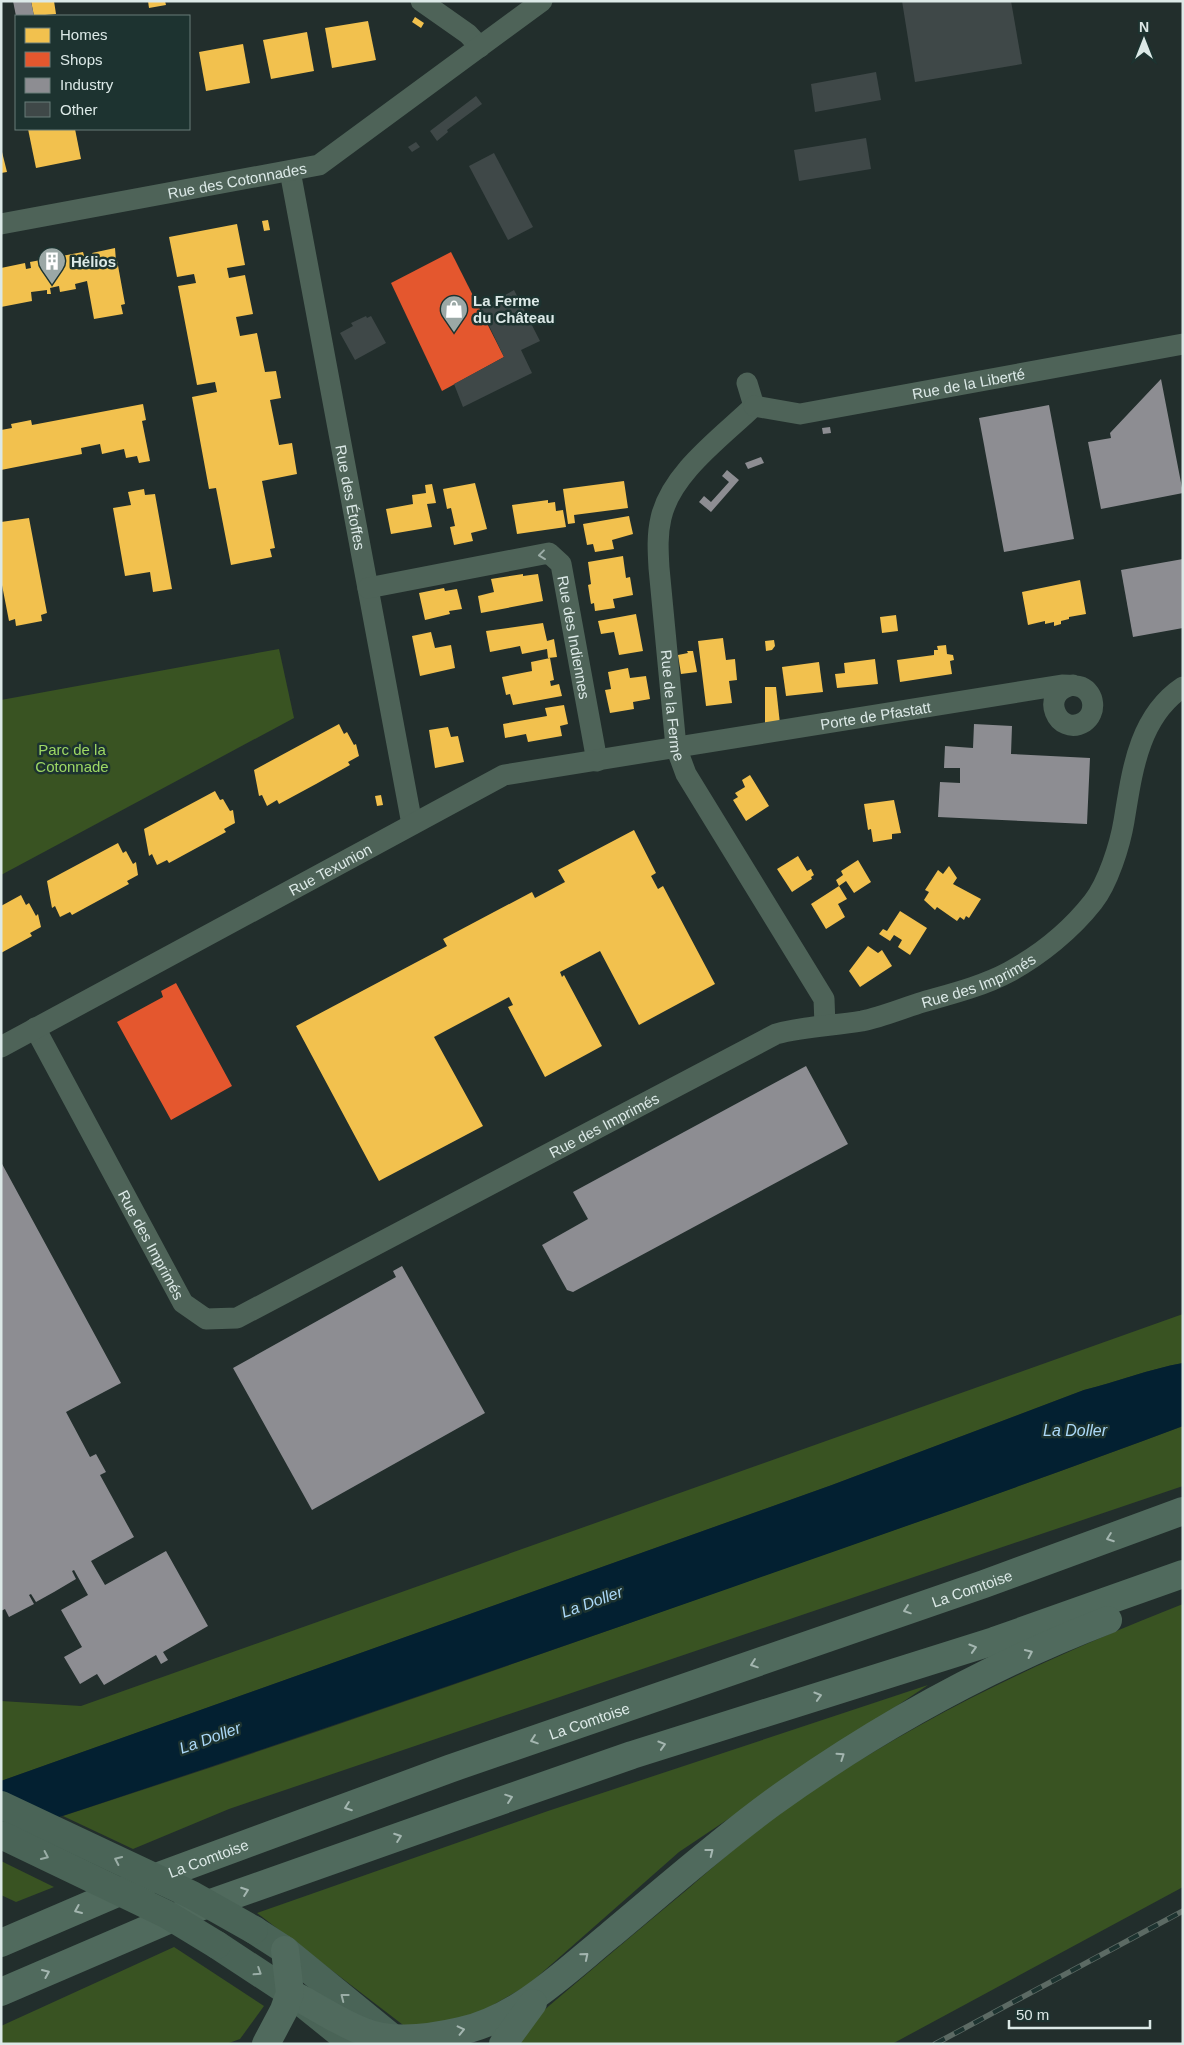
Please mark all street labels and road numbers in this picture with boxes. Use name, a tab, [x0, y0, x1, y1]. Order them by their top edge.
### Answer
street label: Rue des Cotonnades	[166, 159, 308, 201]
street label: Rue de la Liberté	[911, 365, 1026, 402]
street label: Rue des Étoffes	[333, 443, 369, 551]
street label: Rue des Indiennes	[555, 574, 594, 700]
street label: Rue de la Ferme	[658, 649, 689, 763]
street label: Porte de Pfastatt	[819, 698, 933, 732]
street label: Rue Texunion	[286, 840, 374, 898]
street label: Rue des Imprimés	[919, 950, 1038, 1011]
street label: Rue des Imprimés	[546, 1089, 662, 1161]
street label: Rue des Imprimés	[115, 1187, 188, 1302]
street label: La Comtoise	[929, 1566, 1014, 1610]
street label: La Comtoise	[547, 1699, 632, 1742]
street label: La Comtoise	[166, 1835, 251, 1881]

